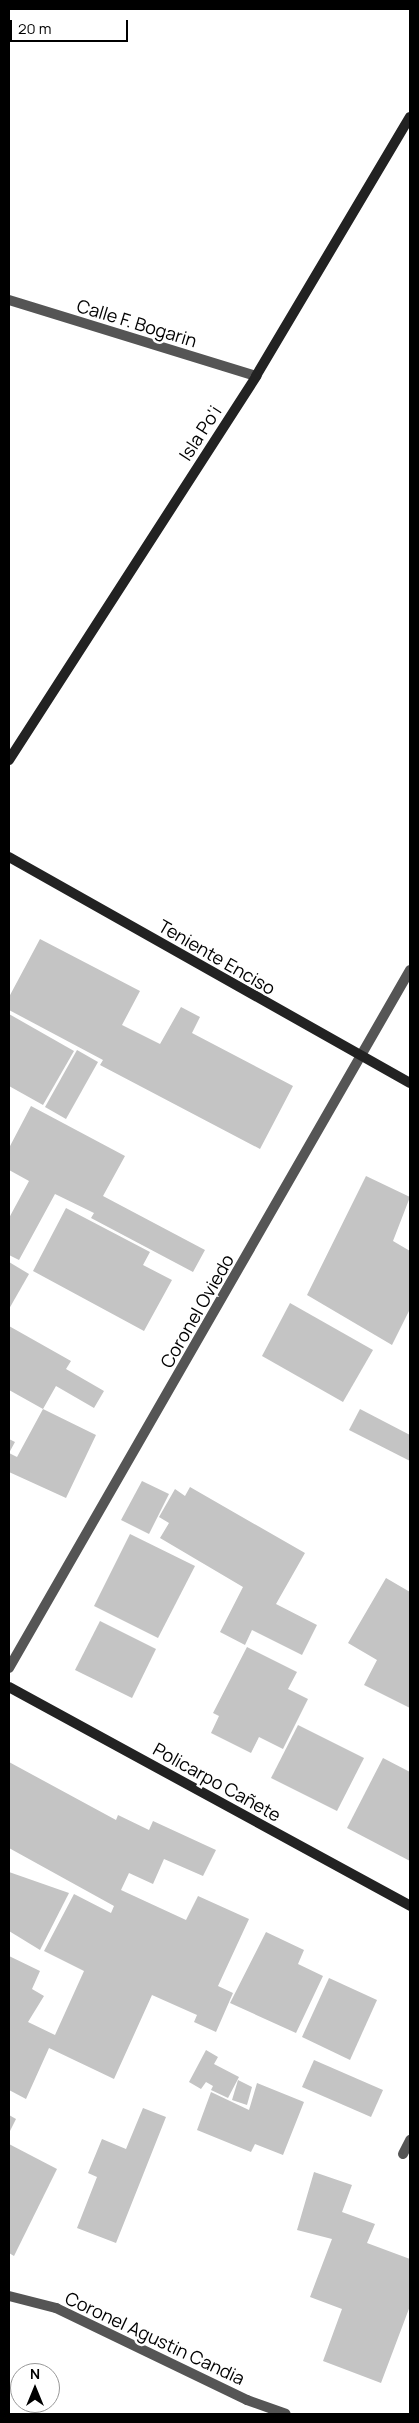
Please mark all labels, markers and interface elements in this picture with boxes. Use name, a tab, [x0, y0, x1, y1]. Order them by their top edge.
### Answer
scale bar	[12, 10, 130, 42]
text: 20 m	[18, 18, 51, 39]
street label: Calle F. Bogarin	[74, 295, 200, 351]
street label: Isla Po'i	[174, 402, 226, 464]
street label: Teniente Enciso	[155, 915, 279, 999]
street label: Coronel Oviedo	[156, 1250, 238, 1372]
street label: Policarpo Cañete	[149, 1738, 285, 1826]
street label: Coronel Agustin Candia	[62, 2287, 248, 2389]
north arrow	[10, 2363, 60, 2413]
text: N	[30, 2364, 40, 2383]

